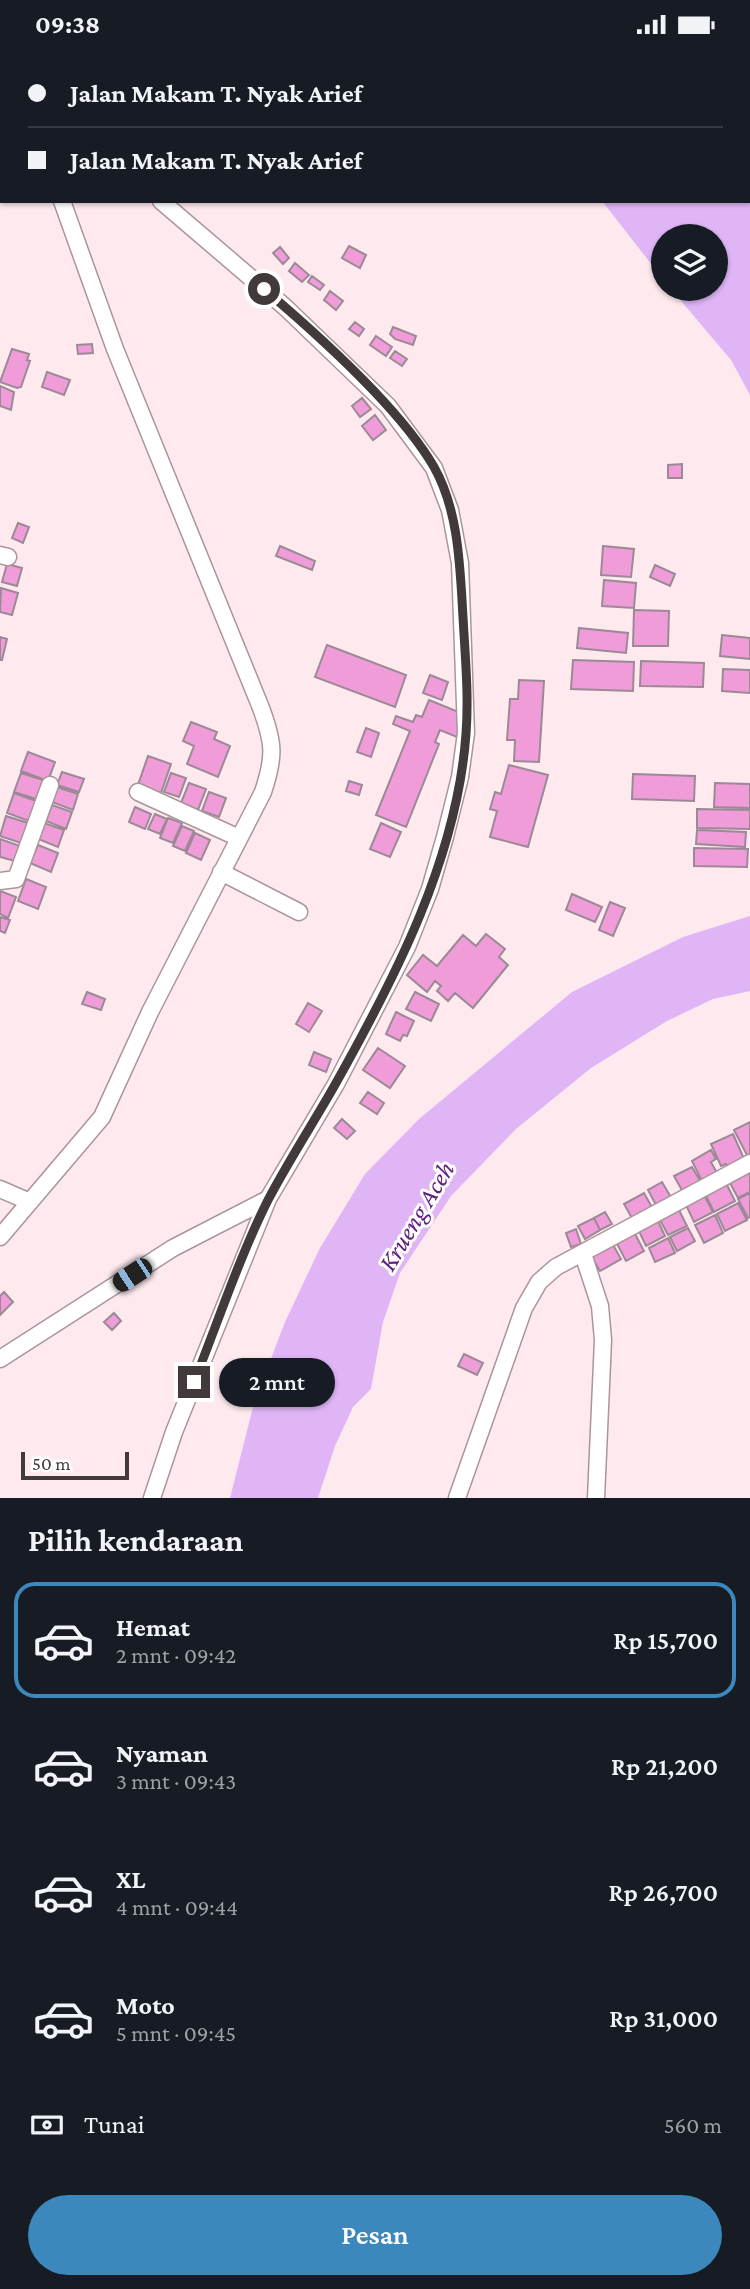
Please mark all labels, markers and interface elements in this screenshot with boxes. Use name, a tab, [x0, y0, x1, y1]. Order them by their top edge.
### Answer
text: 09:38	[35, 10, 100, 39]
text: Jalan Makam T. Nyak Arief	[70, 79, 362, 108]
text: Jalan Makam T. Nyak Arief	[70, 146, 362, 175]
map controls	[651, 224, 728, 301]
button: layers	[651, 224, 728, 301]
route start	[248, 273, 280, 305]
water label: Krueng Aceh	[372, 1156, 460, 1276]
car	[109, 1255, 156, 1295]
callout: 2 mnt	[218, 1357, 334, 1407]
route end	[178, 1366, 210, 1398]
text: 2 mnt	[249, 1369, 305, 1395]
scale bar	[21, 1449, 130, 1481]
text: 50 m	[32, 1453, 71, 1474]
text: Pilih kendaraan	[28, 1522, 243, 1558]
icon: car	[32, 1609, 95, 1672]
text: Hemat	[116, 1613, 190, 1642]
text: Rp 15,700	[613, 1626, 718, 1655]
text: 2 mnt · 09:42	[116, 1642, 236, 1668]
icon: car	[32, 1735, 95, 1798]
text: Nyaman	[116, 1739, 208, 1768]
text: Rp 21,200	[611, 1752, 718, 1781]
text: 3 mnt · 09:43	[116, 1768, 236, 1794]
icon: car	[32, 1861, 95, 1924]
text: XL	[116, 1865, 145, 1894]
text: Rp 26,700	[608, 1878, 718, 1907]
text: 4 mnt · 09:44	[116, 1894, 238, 1920]
icon: car	[32, 1987, 95, 2050]
text: Moto	[116, 1991, 175, 2020]
text: Rp 31,000	[609, 2004, 718, 2033]
text: 5 mnt · 09:45	[116, 2020, 236, 2046]
icon: cash	[28, 2106, 66, 2144]
text: Tunai	[84, 2110, 145, 2139]
text: 560 m	[664, 2112, 722, 2138]
button: Pesan	[28, 2195, 722, 2275]

